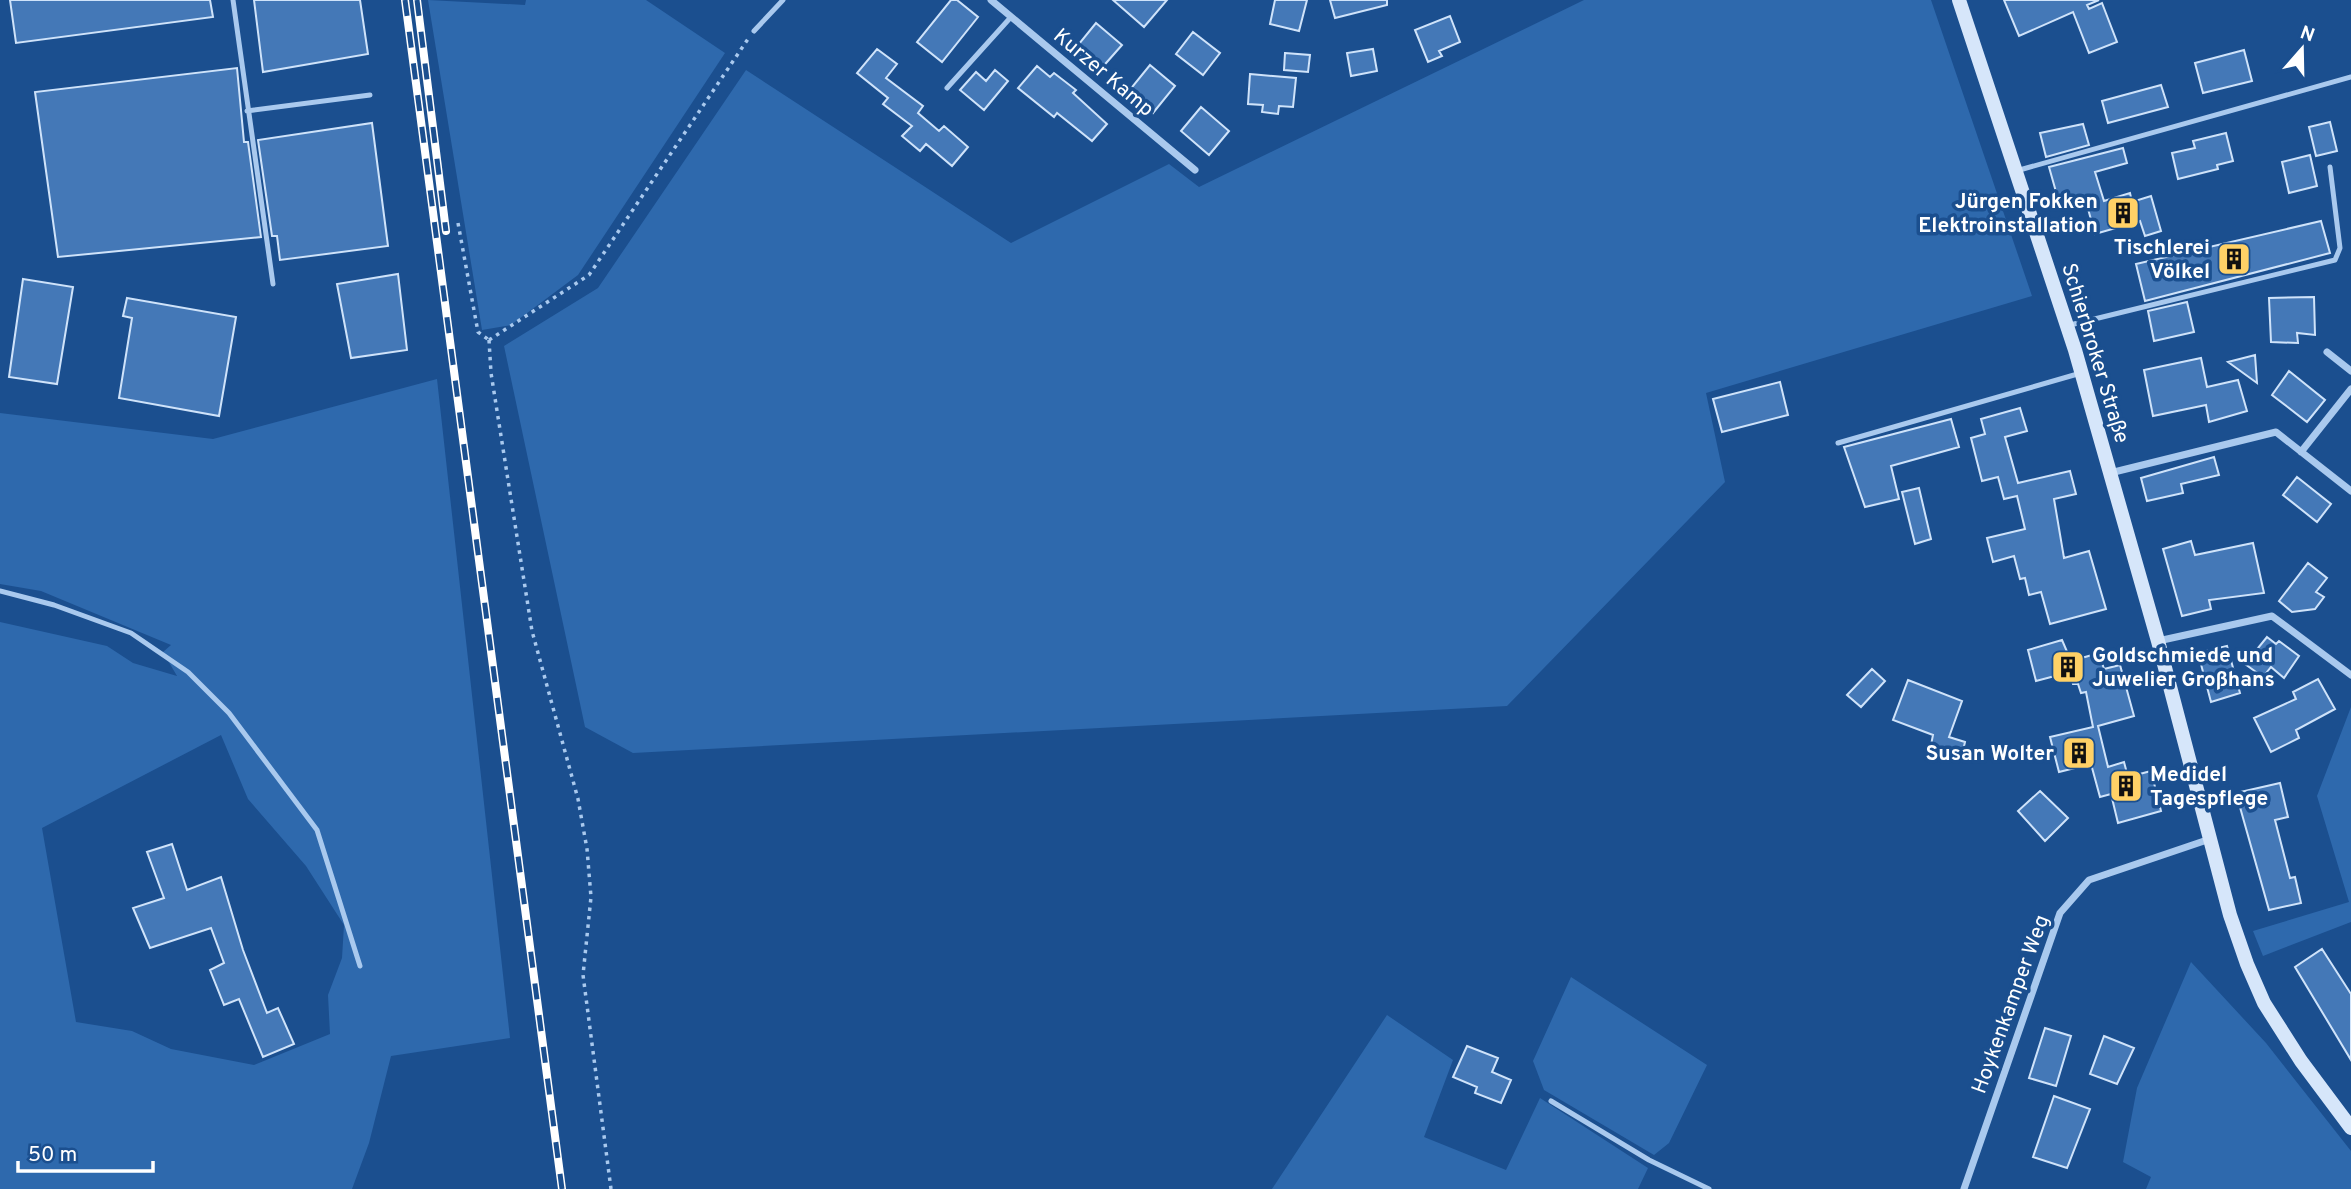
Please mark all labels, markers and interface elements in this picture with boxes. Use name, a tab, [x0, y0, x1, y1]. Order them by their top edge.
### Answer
north arrow	[2267, 14, 2337, 84]
text: N	[2297, 21, 2318, 49]
street label: Kurzer Kamp	[1047, 23, 1159, 123]
place label: Jürgen Fokken Elektroinstallation	[1918, 189, 2098, 240]
building icon: Jürgen Fokken Elektroinstallation	[2104, 194, 2142, 232]
place label: Tischlerei Völkel	[2114, 235, 2210, 286]
building icon: Tischlerei Völkel	[2215, 240, 2253, 278]
street label: Schierbroker Straße	[2054, 260, 2135, 447]
place label: Goldschmiede und Juwelier Großhans	[2092, 643, 2275, 694]
building icon: Goldschmiede und Juwelier Großhans	[2049, 648, 2087, 686]
building icon: Susan Wolter	[2060, 734, 2098, 772]
place label: Susan Wolter	[1925, 741, 2054, 768]
place label: Medidel Tagespflege	[2150, 762, 2268, 813]
building icon: Medidel Tagespflege	[2107, 767, 2145, 805]
street label: Hoykenkamper Weg	[1966, 911, 2056, 1098]
scale bar	[18, 1130, 152, 1174]
text: 50 m	[28, 1142, 77, 1169]

